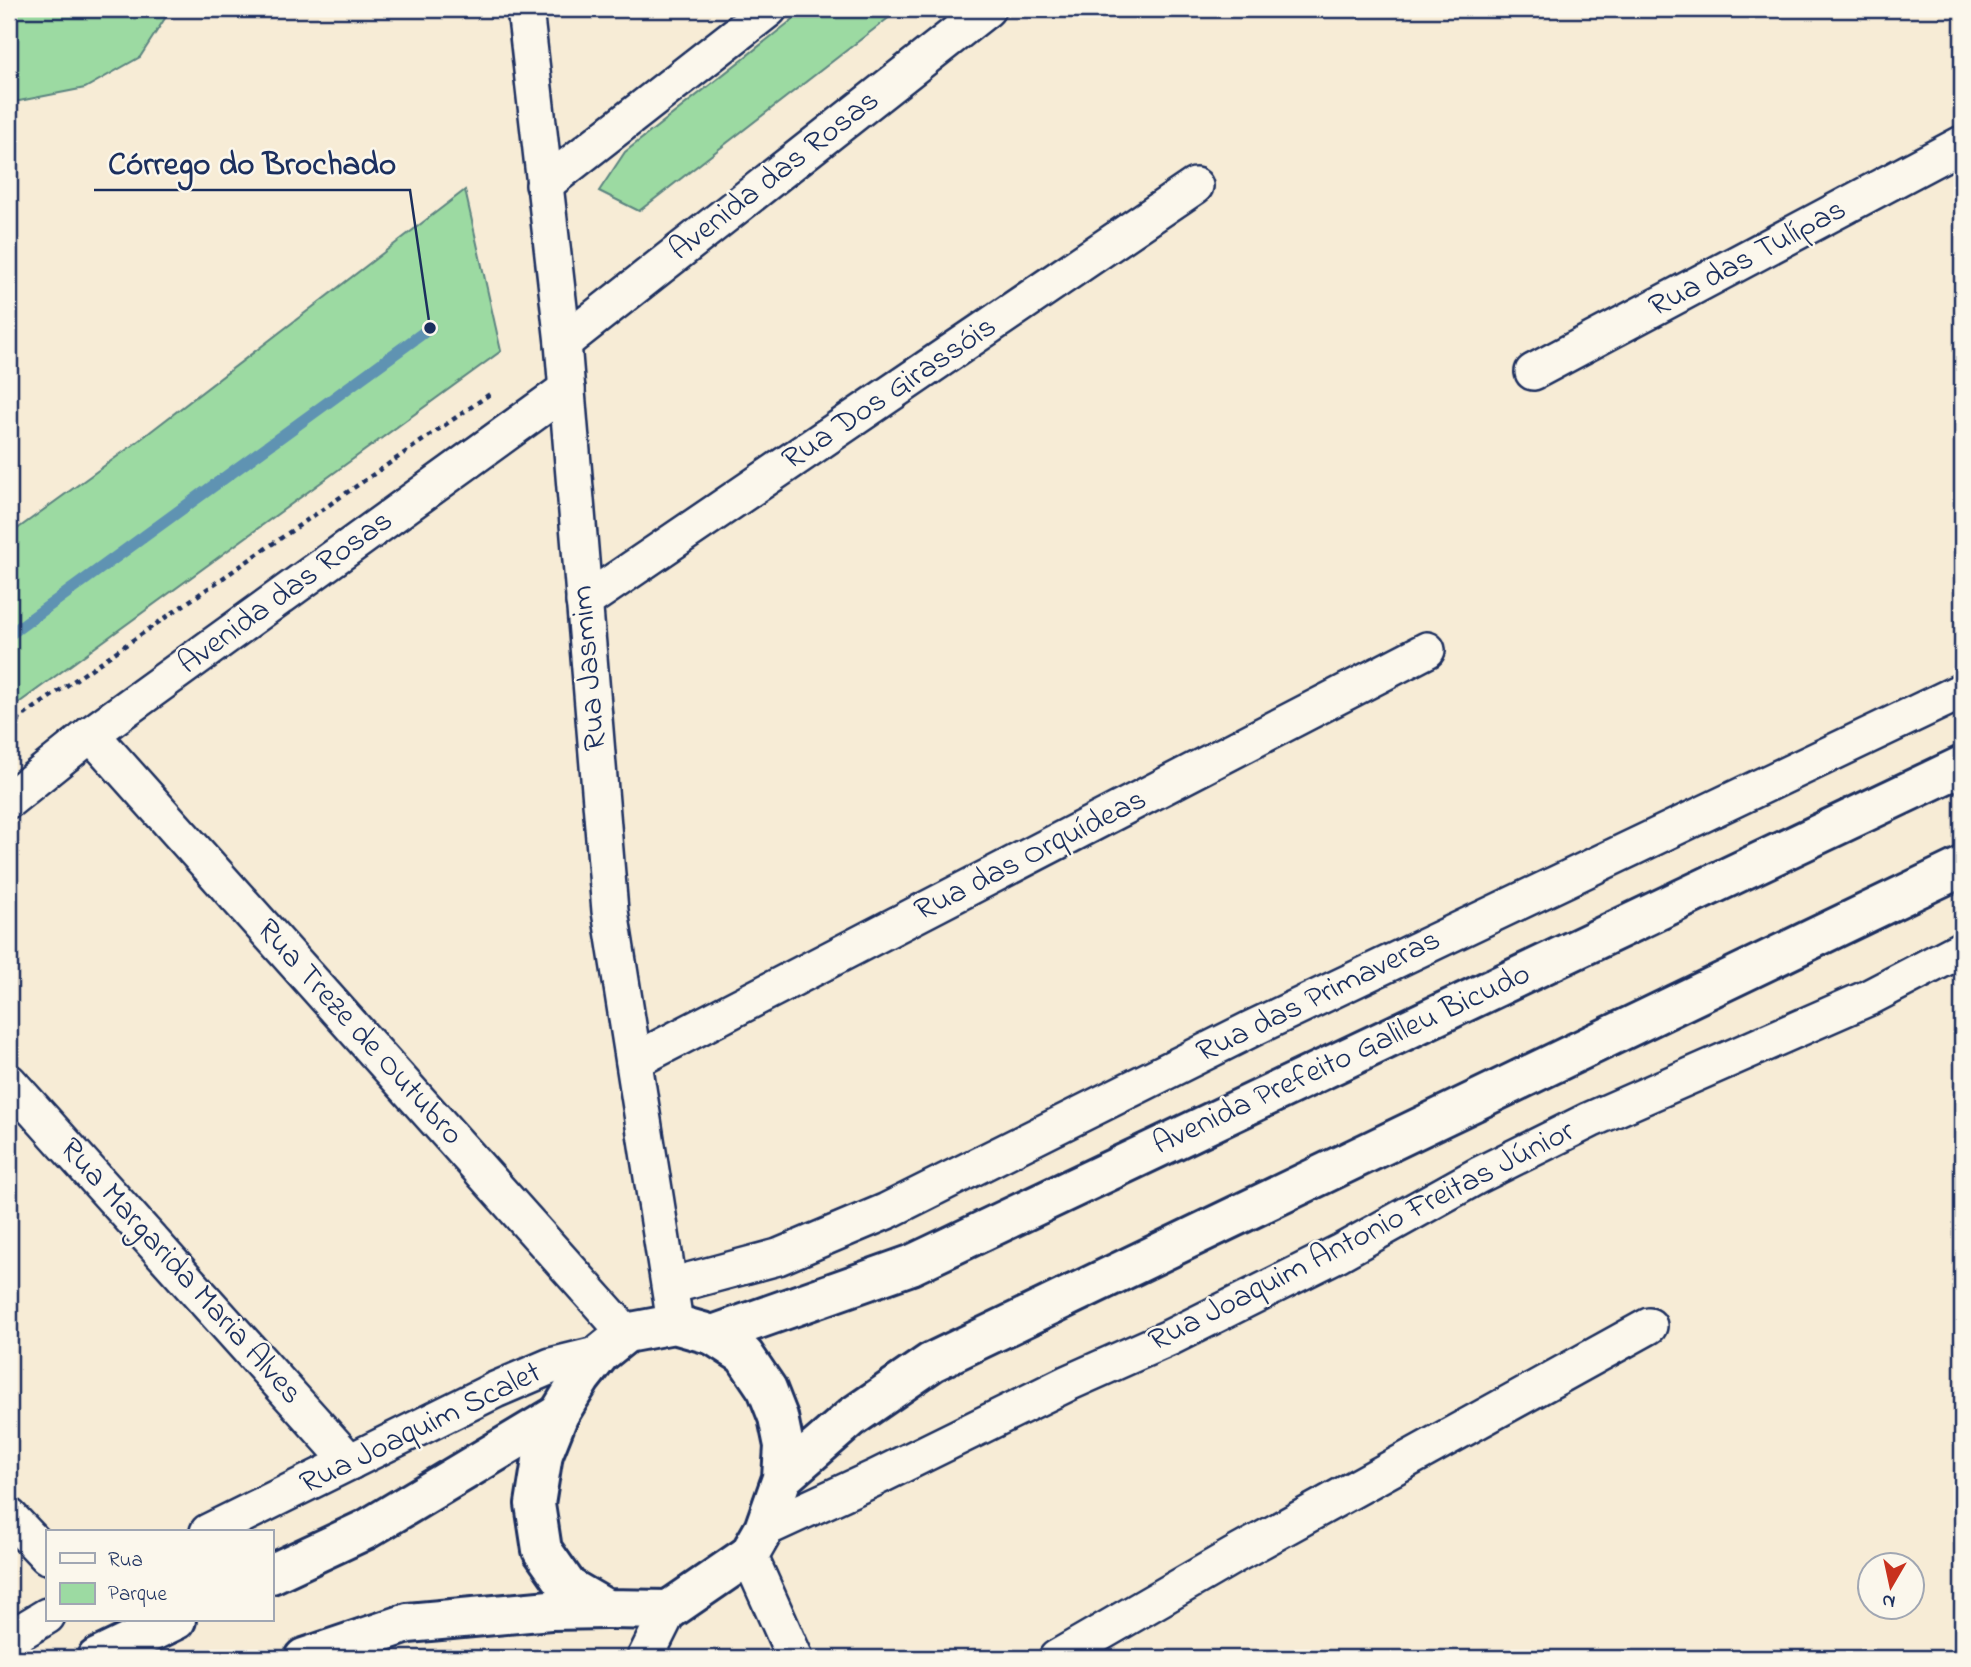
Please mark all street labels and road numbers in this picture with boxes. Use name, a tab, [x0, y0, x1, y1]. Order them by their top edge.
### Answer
street label: Avenida das Rosas	[660, 79, 890, 273]
street label: Rua das Tulípas	[1641, 187, 1855, 331]
street label: Rua Dos Girassóis	[773, 305, 1007, 483]
street label: Avenida das Rosas	[169, 499, 403, 687]
street label: Rua Jasmim	[559, 583, 621, 753]
street label: Rua das Orquídeas	[907, 777, 1155, 935]
street label: Rua Treze de Outubro	[244, 909, 474, 1157]
street label: Rua das Primaveras	[1189, 918, 1449, 1076]
street label: Avenida Prefeito Galileu Bicudo	[1145, 952, 1539, 1168]
street label: Rua Joaquim Antonio Freitas Júnior	[1141, 1109, 1583, 1365]
street label: Rua Margarida Maria Alves	[47, 1128, 313, 1416]
street label: Rua Joaquim Scalet	[292, 1350, 550, 1508]

